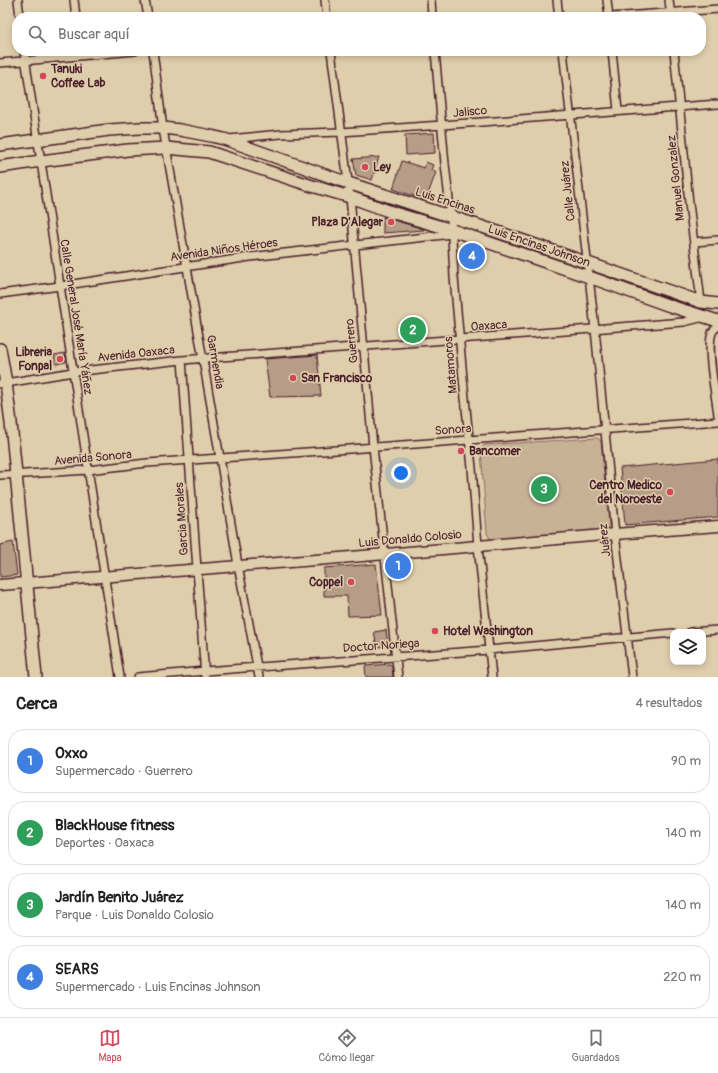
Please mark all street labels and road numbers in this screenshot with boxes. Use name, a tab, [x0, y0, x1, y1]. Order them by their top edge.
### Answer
street label: Jalisco	[452, 103, 488, 121]
street label: Manuel Gonzalez	[664, 134, 688, 222]
street label: Calle Juárez	[557, 160, 579, 222]
street label: Luis Encinas	[413, 184, 477, 218]
street label: Luis Encinas Johnson	[486, 221, 592, 271]
street label: Avenida Niños Héroes	[169, 235, 279, 265]
street label: Calle General José María Yáñez	[56, 238, 96, 396]
street label: Guerrero	[342, 317, 362, 364]
street label: Oaxaca	[470, 317, 508, 335]
street label: Garmendia	[203, 334, 227, 391]
street label: Matamoros	[441, 335, 461, 394]
street label: Avenida Oaxaca	[97, 342, 176, 366]
street label: Sonora	[434, 421, 472, 439]
street label: Avenida Sonora	[54, 447, 133, 469]
street label: Garcia Morales	[172, 481, 192, 556]
street label: Juárez	[596, 523, 614, 557]
street label: Luis Donaldo Colosio	[358, 527, 463, 551]
street label: Doctor Noriega	[342, 636, 420, 656]

